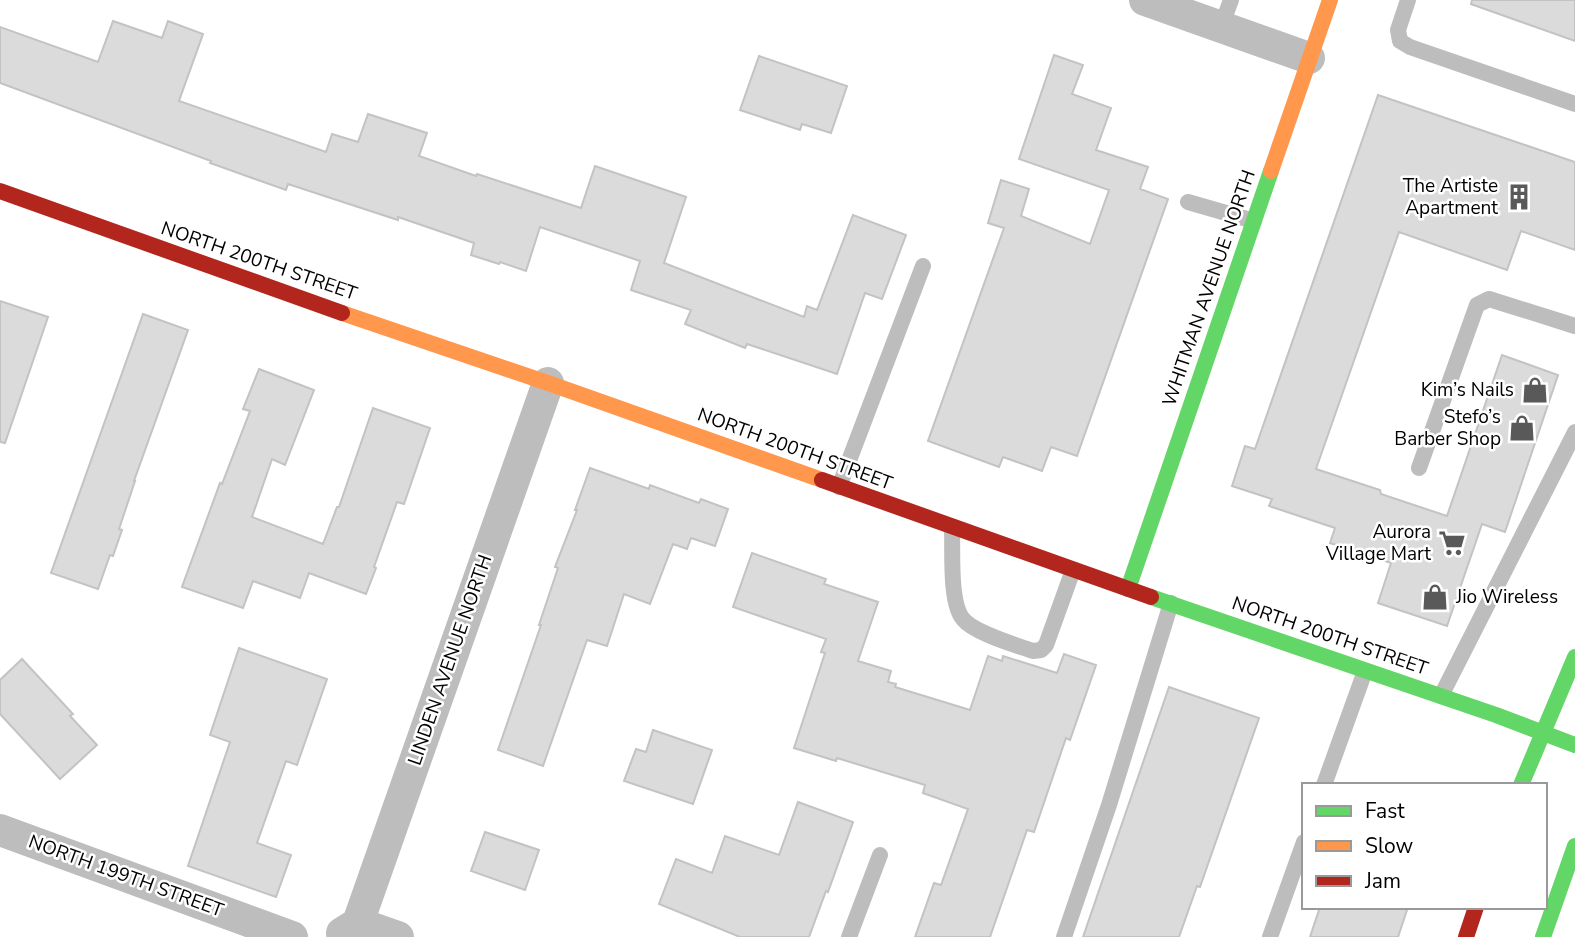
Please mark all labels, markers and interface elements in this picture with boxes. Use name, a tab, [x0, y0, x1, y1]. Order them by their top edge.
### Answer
street label: WHITMAN AVENUE NORTH	[1156, 166, 1262, 410]
place label: The Artiste Apartment	[1403, 173, 1498, 221]
building icon: The Artiste Apartment	[1504, 182, 1534, 212]
street label: NORTH 200TH STREET	[158, 215, 361, 307]
shop icon: Kim’s Nails	[1520, 375, 1550, 405]
place label: Kim’s Nails	[1421, 377, 1514, 403]
street label: NORTH 200TH STREET	[694, 402, 897, 497]
place label: Stefo’s Barber Shop	[1394, 404, 1501, 452]
shop icon: Stefo’s Barber Shop	[1507, 413, 1537, 443]
place label: Aurora Village Mart	[1325, 519, 1431, 567]
supermarket icon: Aurora Village Mart	[1437, 528, 1467, 558]
street label: LINDEN AVENUE NORTH	[402, 551, 498, 769]
shop icon: Jio Wireless	[1420, 582, 1450, 612]
place label: Jio Wireless	[1455, 584, 1558, 610]
street label: NORTH 200TH STREET	[1229, 590, 1432, 682]
legend	[1302, 783, 1547, 909]
text: Fast	[1365, 797, 1405, 825]
street label: NORTH 199TH STREET	[25, 829, 228, 924]
text: Slow	[1365, 832, 1414, 860]
text: Jam	[1364, 867, 1401, 895]

